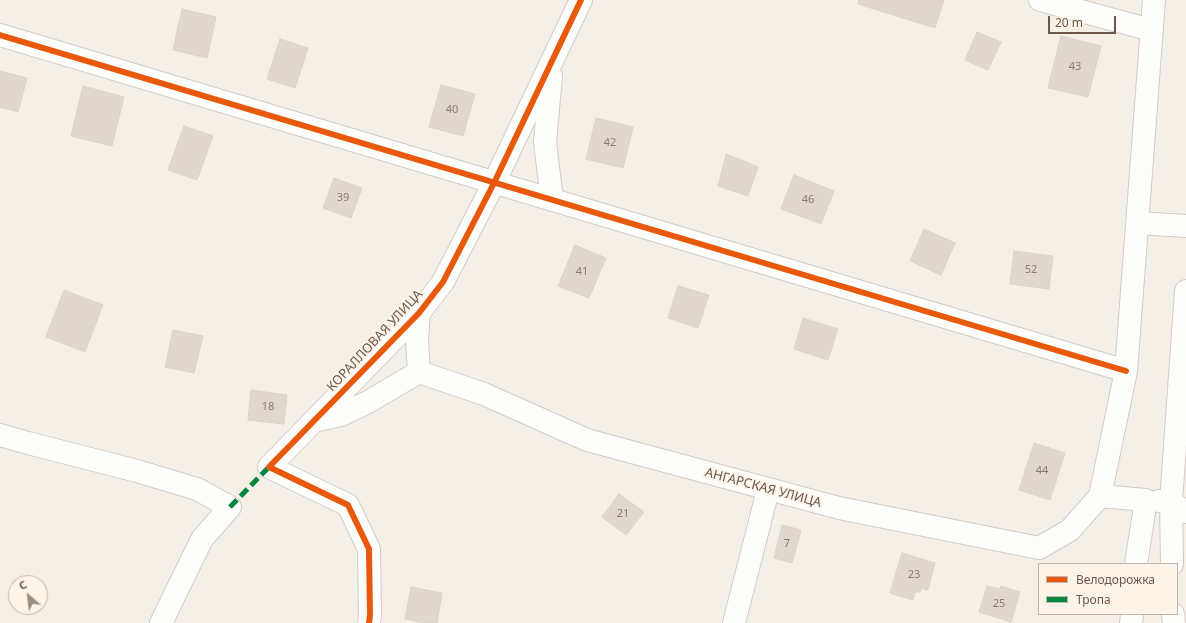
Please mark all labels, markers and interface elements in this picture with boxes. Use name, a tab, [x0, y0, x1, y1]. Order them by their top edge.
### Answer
scale bar	[1050, 8, 1118, 34]
text: 20 m	[1055, 14, 1083, 31]
house number: 43	[1069, 60, 1081, 74]
house number: 40	[446, 103, 458, 117]
house number: 42	[604, 136, 616, 150]
house number: 39	[337, 191, 349, 205]
house number: 46	[802, 193, 814, 207]
house number: 52	[1025, 263, 1037, 277]
house number: 41	[576, 265, 588, 279]
street label: КОРАЛЛОВАЯ УЛИЦА	[324, 287, 426, 395]
house number: 18	[262, 400, 274, 414]
house number: 44	[1036, 464, 1048, 478]
street label: АНГАРСКАЯ УЛИЦА	[703, 465, 823, 511]
house number: 21	[617, 507, 629, 521]
house number: 7	[784, 537, 790, 551]
legend	[1038, 563, 1178, 615]
house number: 23	[908, 568, 920, 582]
text: Велодорожка	[1076, 571, 1155, 588]
north arrow	[8, 575, 48, 615]
text: С	[16, 577, 29, 593]
text: Тропа	[1076, 591, 1111, 608]
house number: 25	[993, 597, 1005, 611]

